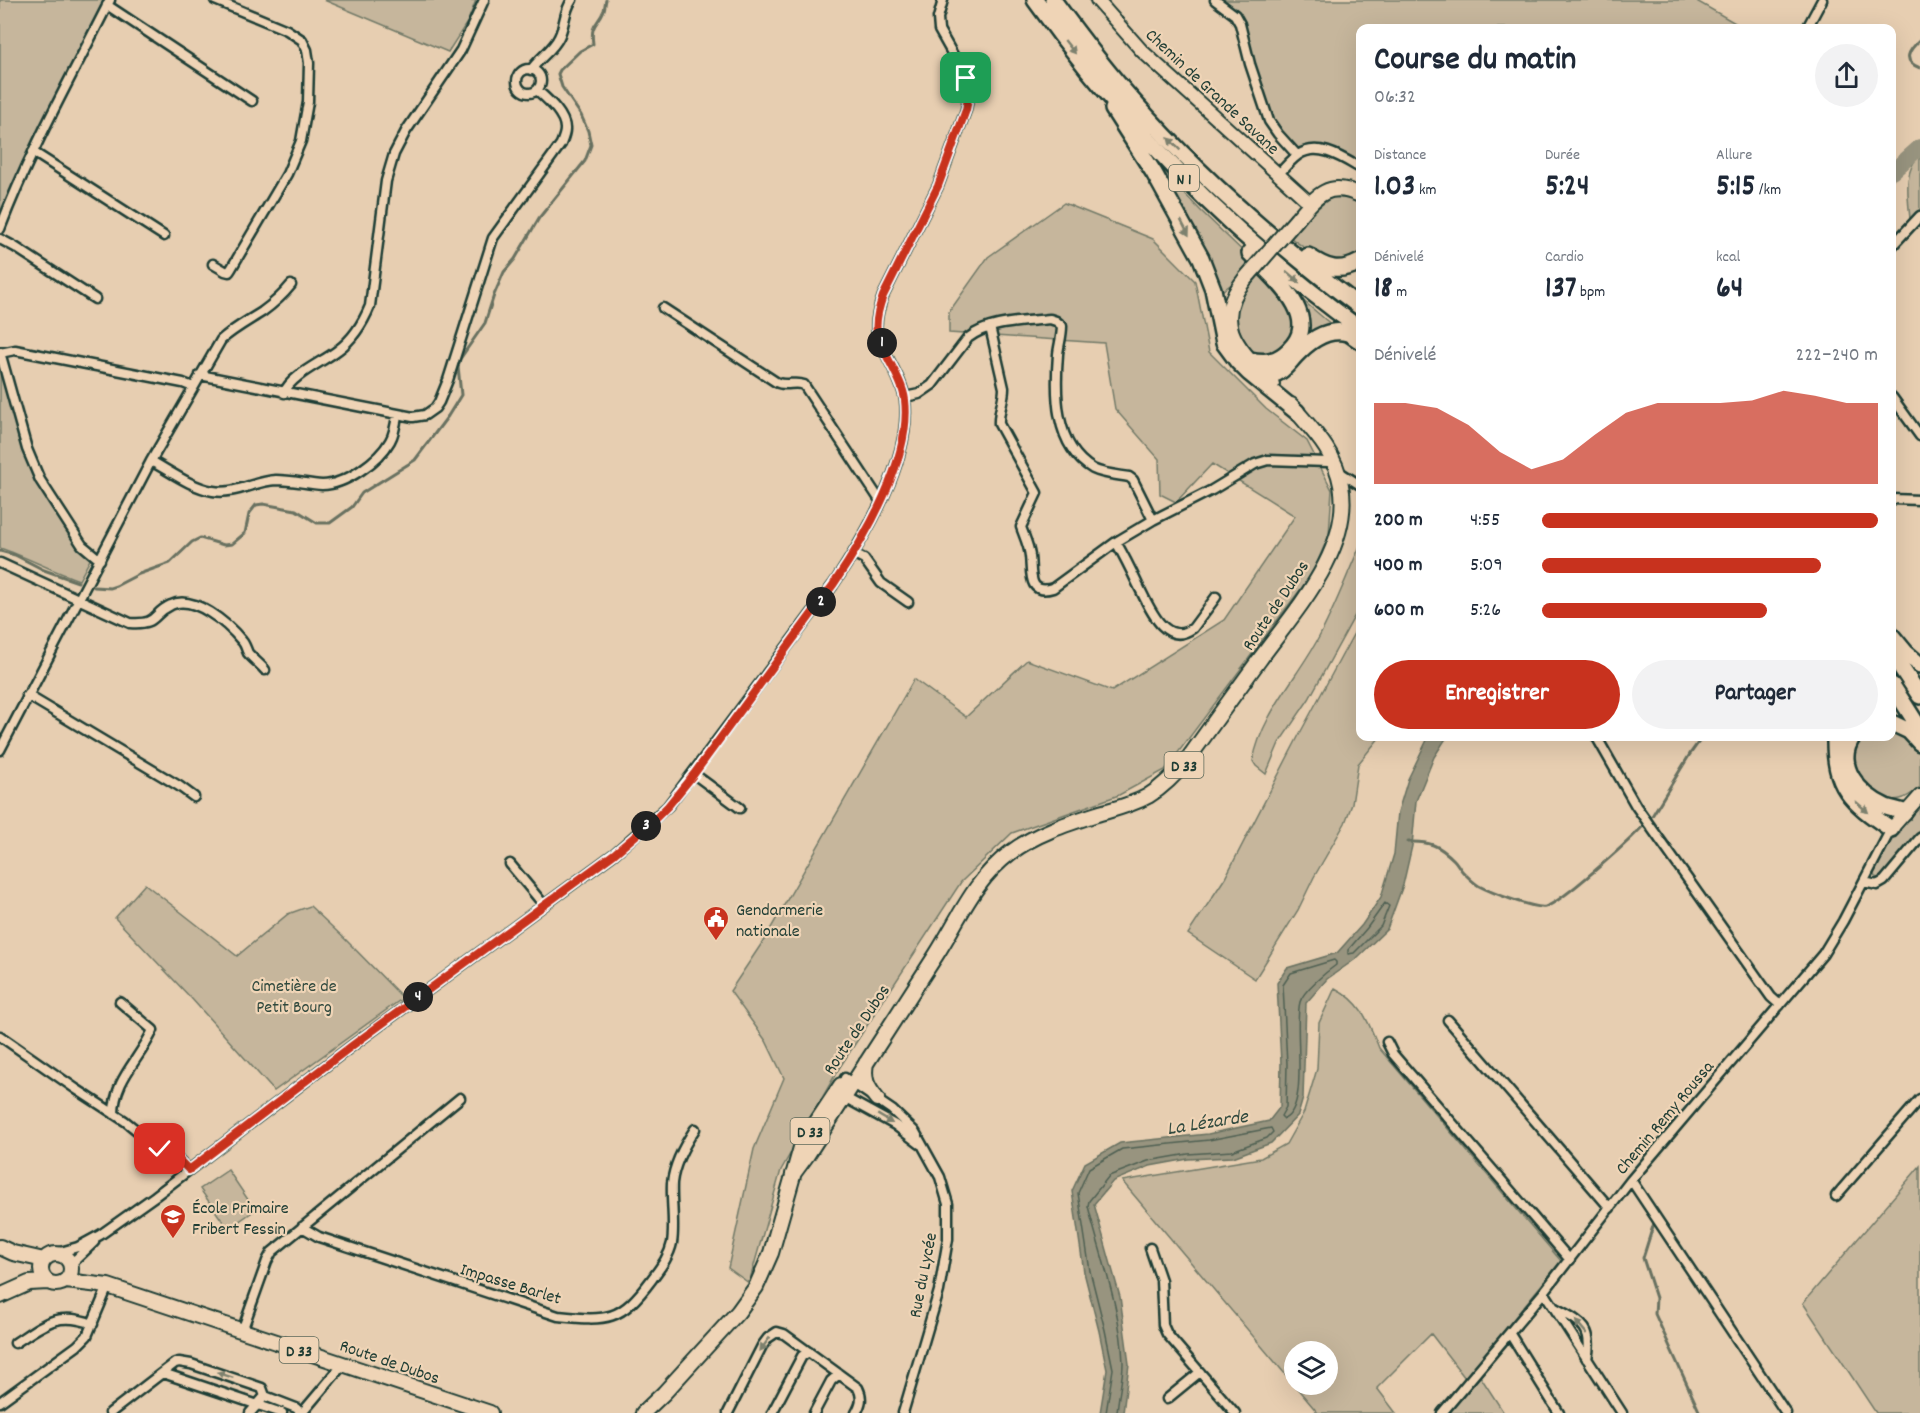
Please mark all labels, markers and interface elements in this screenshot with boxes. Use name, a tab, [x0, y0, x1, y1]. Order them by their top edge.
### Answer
street label: Chemin de Grande Savane	[1139, 24, 1284, 162]
text: Course du matin	[1374, 38, 1576, 85]
one-way arrow	[1063, 39, 1076, 54]
button: share	[1815, 44, 1878, 107]
pin	[940, 52, 991, 103]
icon: arrive	[949, 61, 982, 94]
text: 06:32	[1374, 84, 1416, 112]
one-way arrow	[1168, 138, 1182, 152]
text: Distance	[1374, 144, 1426, 167]
text: Durée	[1545, 144, 1580, 167]
text: Allure	[1716, 144, 1752, 167]
road number: N 1	[1169, 165, 1199, 191]
text: 1.03	[1374, 167, 1415, 210]
text: 5:24	[1545, 167, 1589, 210]
text: 5:15	[1716, 167, 1755, 210]
text: km	[1415, 179, 1436, 202]
text: /km	[1755, 179, 1781, 202]
one-way arrow	[1180, 220, 1190, 237]
text: Dénivelé	[1374, 246, 1424, 269]
text: Cardio	[1545, 246, 1584, 269]
text: kcal	[1716, 246, 1740, 269]
text: 18	[1374, 269, 1393, 312]
text: 137	[1545, 269, 1576, 312]
text: 64	[1716, 269, 1743, 312]
one-way arrow	[1285, 270, 1300, 283]
text: m	[1393, 281, 1407, 304]
text: bpm	[1576, 281, 1605, 304]
pin: 1	[867, 328, 897, 358]
text: 1	[880, 331, 884, 354]
text: Dénivelé	[1374, 342, 1436, 370]
text: 222–240 m	[1796, 342, 1878, 370]
text: 200 m	[1374, 507, 1423, 535]
text: 4:55	[1470, 507, 1500, 535]
text: 400 m	[1374, 552, 1422, 580]
text: 5:09	[1470, 552, 1503, 580]
street label: Route de Dubos	[1238, 556, 1317, 657]
pin: 2	[806, 587, 836, 617]
text: 2	[818, 590, 825, 613]
text: 600 m	[1374, 597, 1424, 625]
text: 5:26	[1470, 597, 1501, 625]
button: Enregistrer	[1374, 660, 1620, 729]
button: Partager	[1632, 660, 1878, 729]
road number: D 33	[1164, 752, 1204, 778]
one-way arrow	[1854, 800, 1869, 814]
pin: 3	[631, 811, 661, 841]
text: 3	[642, 814, 650, 837]
place label: Gendarmerie nationale	[736, 899, 823, 945]
public building icon: Gendarmerie nationale	[701, 904, 731, 942]
park label: Cimetière de Petit Bourg	[251, 975, 337, 1021]
street label: Route de Dubos	[819, 980, 898, 1081]
pin: 4	[403, 982, 433, 1012]
text: 4	[415, 985, 421, 1008]
street label: Chemin Remy Roussa	[1611, 1056, 1721, 1181]
water label: La Lézarde	[1165, 1104, 1251, 1144]
one-way arrow	[877, 1114, 893, 1125]
road number: D 33	[790, 1118, 830, 1144]
pin	[134, 1123, 185, 1174]
icon: check	[143, 1132, 176, 1165]
place label: École Primaire Fribert Fessin	[192, 1197, 289, 1243]
school or university icon: École Primaire Fribert Fessin	[158, 1202, 188, 1240]
street label: Rue du Lycée	[904, 1231, 945, 1320]
street label: Impasse Barlet	[457, 1258, 564, 1313]
one-way arrow	[1575, 1319, 1588, 1335]
street label: Route de Dubos	[336, 1335, 442, 1392]
one-way arrow	[759, 1335, 771, 1351]
road number: D 33	[280, 1337, 318, 1363]
map controls	[1284, 1341, 1338, 1395]
button: layers	[1284, 1341, 1338, 1395]
one-way arrow	[216, 1370, 234, 1379]

